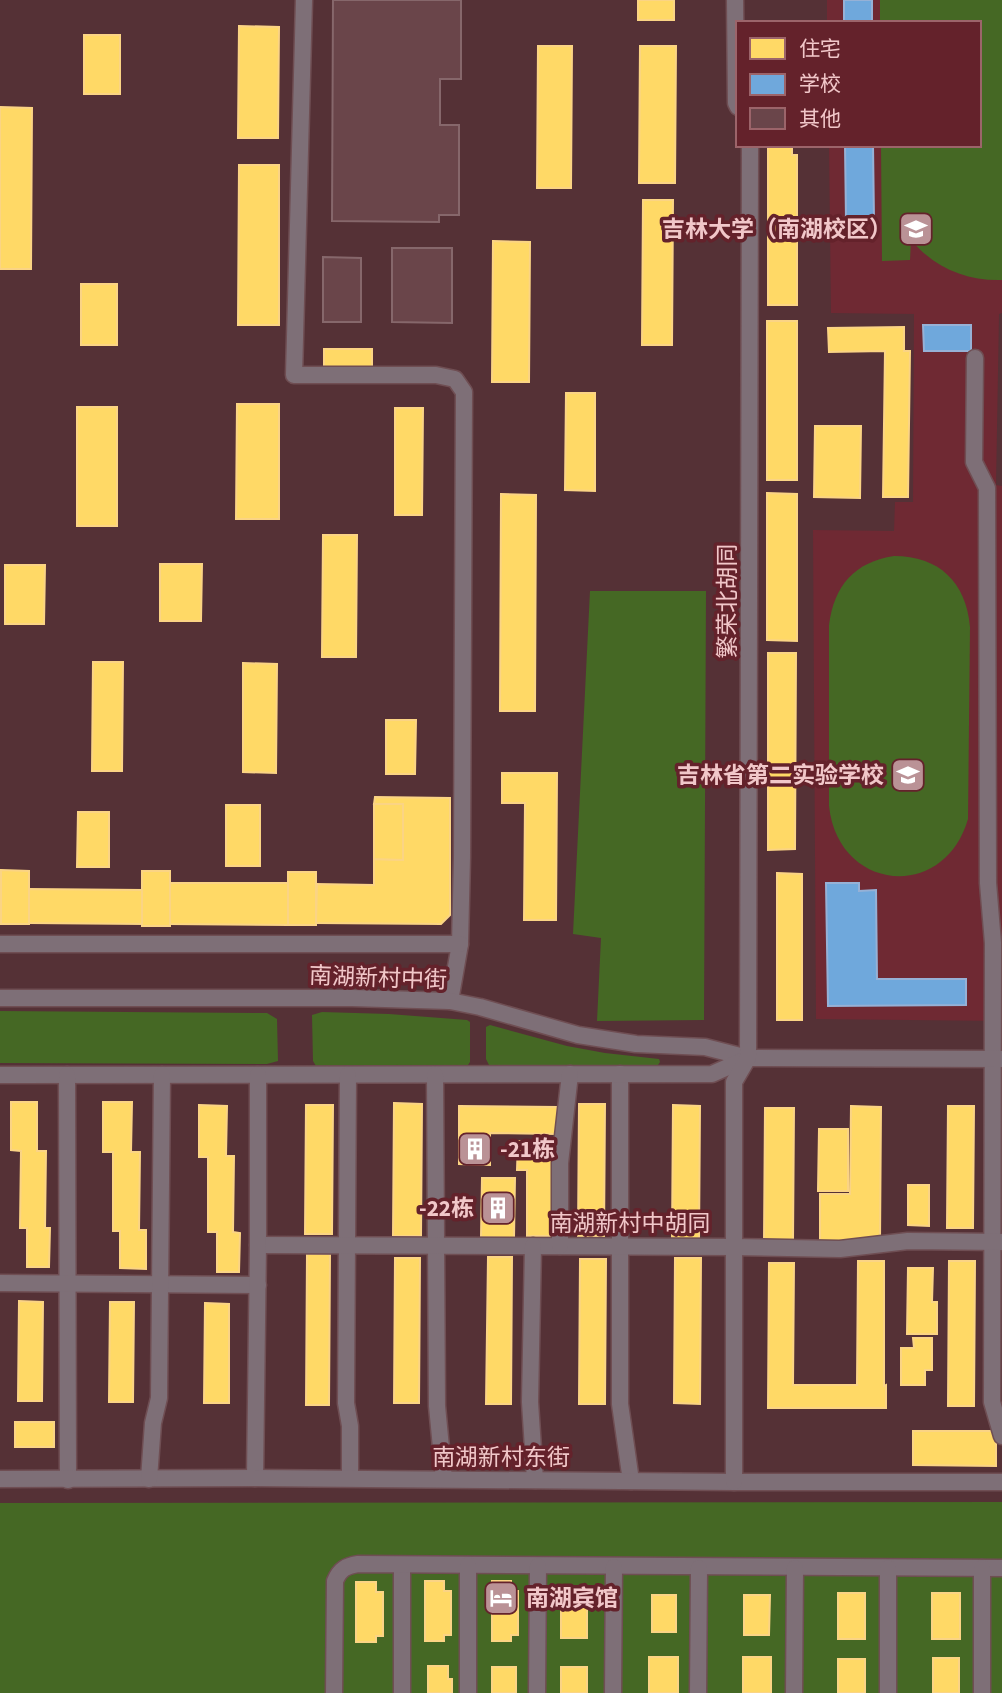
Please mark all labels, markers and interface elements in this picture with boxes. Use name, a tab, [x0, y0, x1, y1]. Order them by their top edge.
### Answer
legend	[736, 21, 981, 147]
text: 住宅	[799, 34, 841, 64]
text: 学校	[799, 69, 841, 99]
text: 其他	[799, 104, 841, 134]
school or university icon: 吉林大学（南湖校区）	[897, 210, 935, 248]
place label: 吉林大学（南湖校区）	[662, 213, 892, 246]
street label: 繁荣北胡同	[711, 544, 744, 659]
school or university icon: 吉林省第二实验学校	[889, 756, 927, 794]
place label: 吉林省第二实验学校	[677, 759, 884, 792]
street label: 南湖新村中街	[308, 959, 448, 997]
building icon: -21栋	[456, 1130, 494, 1168]
place label: -21栋	[500, 1133, 555, 1166]
building icon: -22栋	[479, 1189, 517, 1227]
place label: -22栋	[419, 1192, 474, 1225]
street label: 南湖新村中胡同	[550, 1207, 711, 1240]
street label: 南湖新村东街	[432, 1441, 570, 1474]
hotel icon: 南湖宾馆	[482, 1579, 520, 1617]
place label: 南湖宾馆	[526, 1582, 618, 1615]

